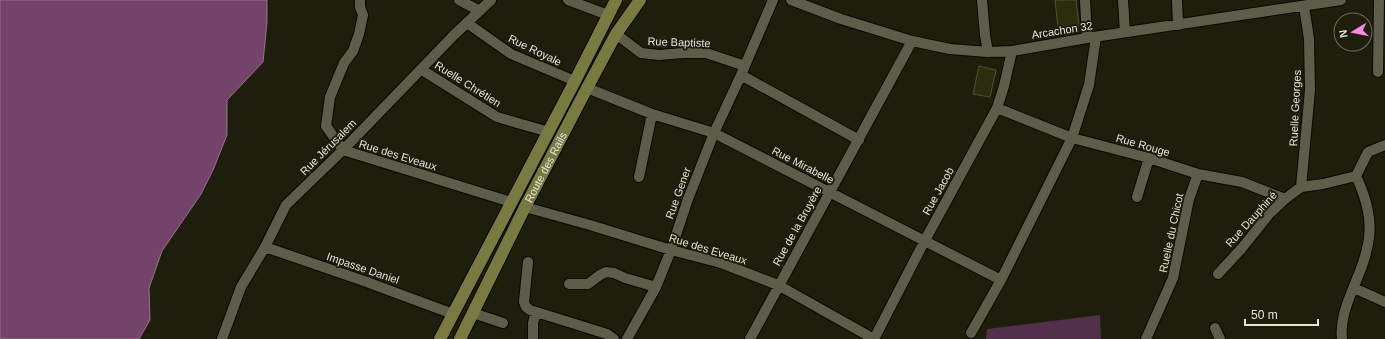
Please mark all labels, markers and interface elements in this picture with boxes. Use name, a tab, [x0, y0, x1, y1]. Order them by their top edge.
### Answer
north arrow	[1333, 12, 1373, 52]
street label: Arcachon 32	[1031, 19, 1093, 41]
text: N	[1337, 29, 1350, 39]
street label: Rue Royale	[507, 32, 563, 68]
street label: Rue Baptiste	[647, 35, 711, 49]
street label: Ruelle Chrétien	[433, 59, 503, 109]
street label: Ruelle Georges	[1287, 69, 1303, 146]
street label: Rue Jérusalem	[298, 117, 358, 177]
street label: Route des Rails	[522, 130, 569, 204]
street label: Rue Rouge	[1115, 132, 1171, 158]
street label: Rue des Eveaux	[358, 137, 439, 173]
street label: Rue Mirabelle	[770, 144, 836, 186]
street label: Rue Gener	[663, 165, 693, 220]
street label: Rue Jacob	[920, 165, 956, 217]
street label: Rue de la Bruyère	[770, 184, 824, 268]
street label: Rue Dauphiné	[1223, 189, 1279, 249]
street label: Ruelle du Chicot	[1157, 192, 1185, 274]
street label: Rue des Eveaux	[668, 231, 749, 267]
street label: Impasse Daniel	[325, 250, 401, 286]
scale bar	[1245, 301, 1318, 327]
text: 50 m	[1251, 308, 1278, 322]

